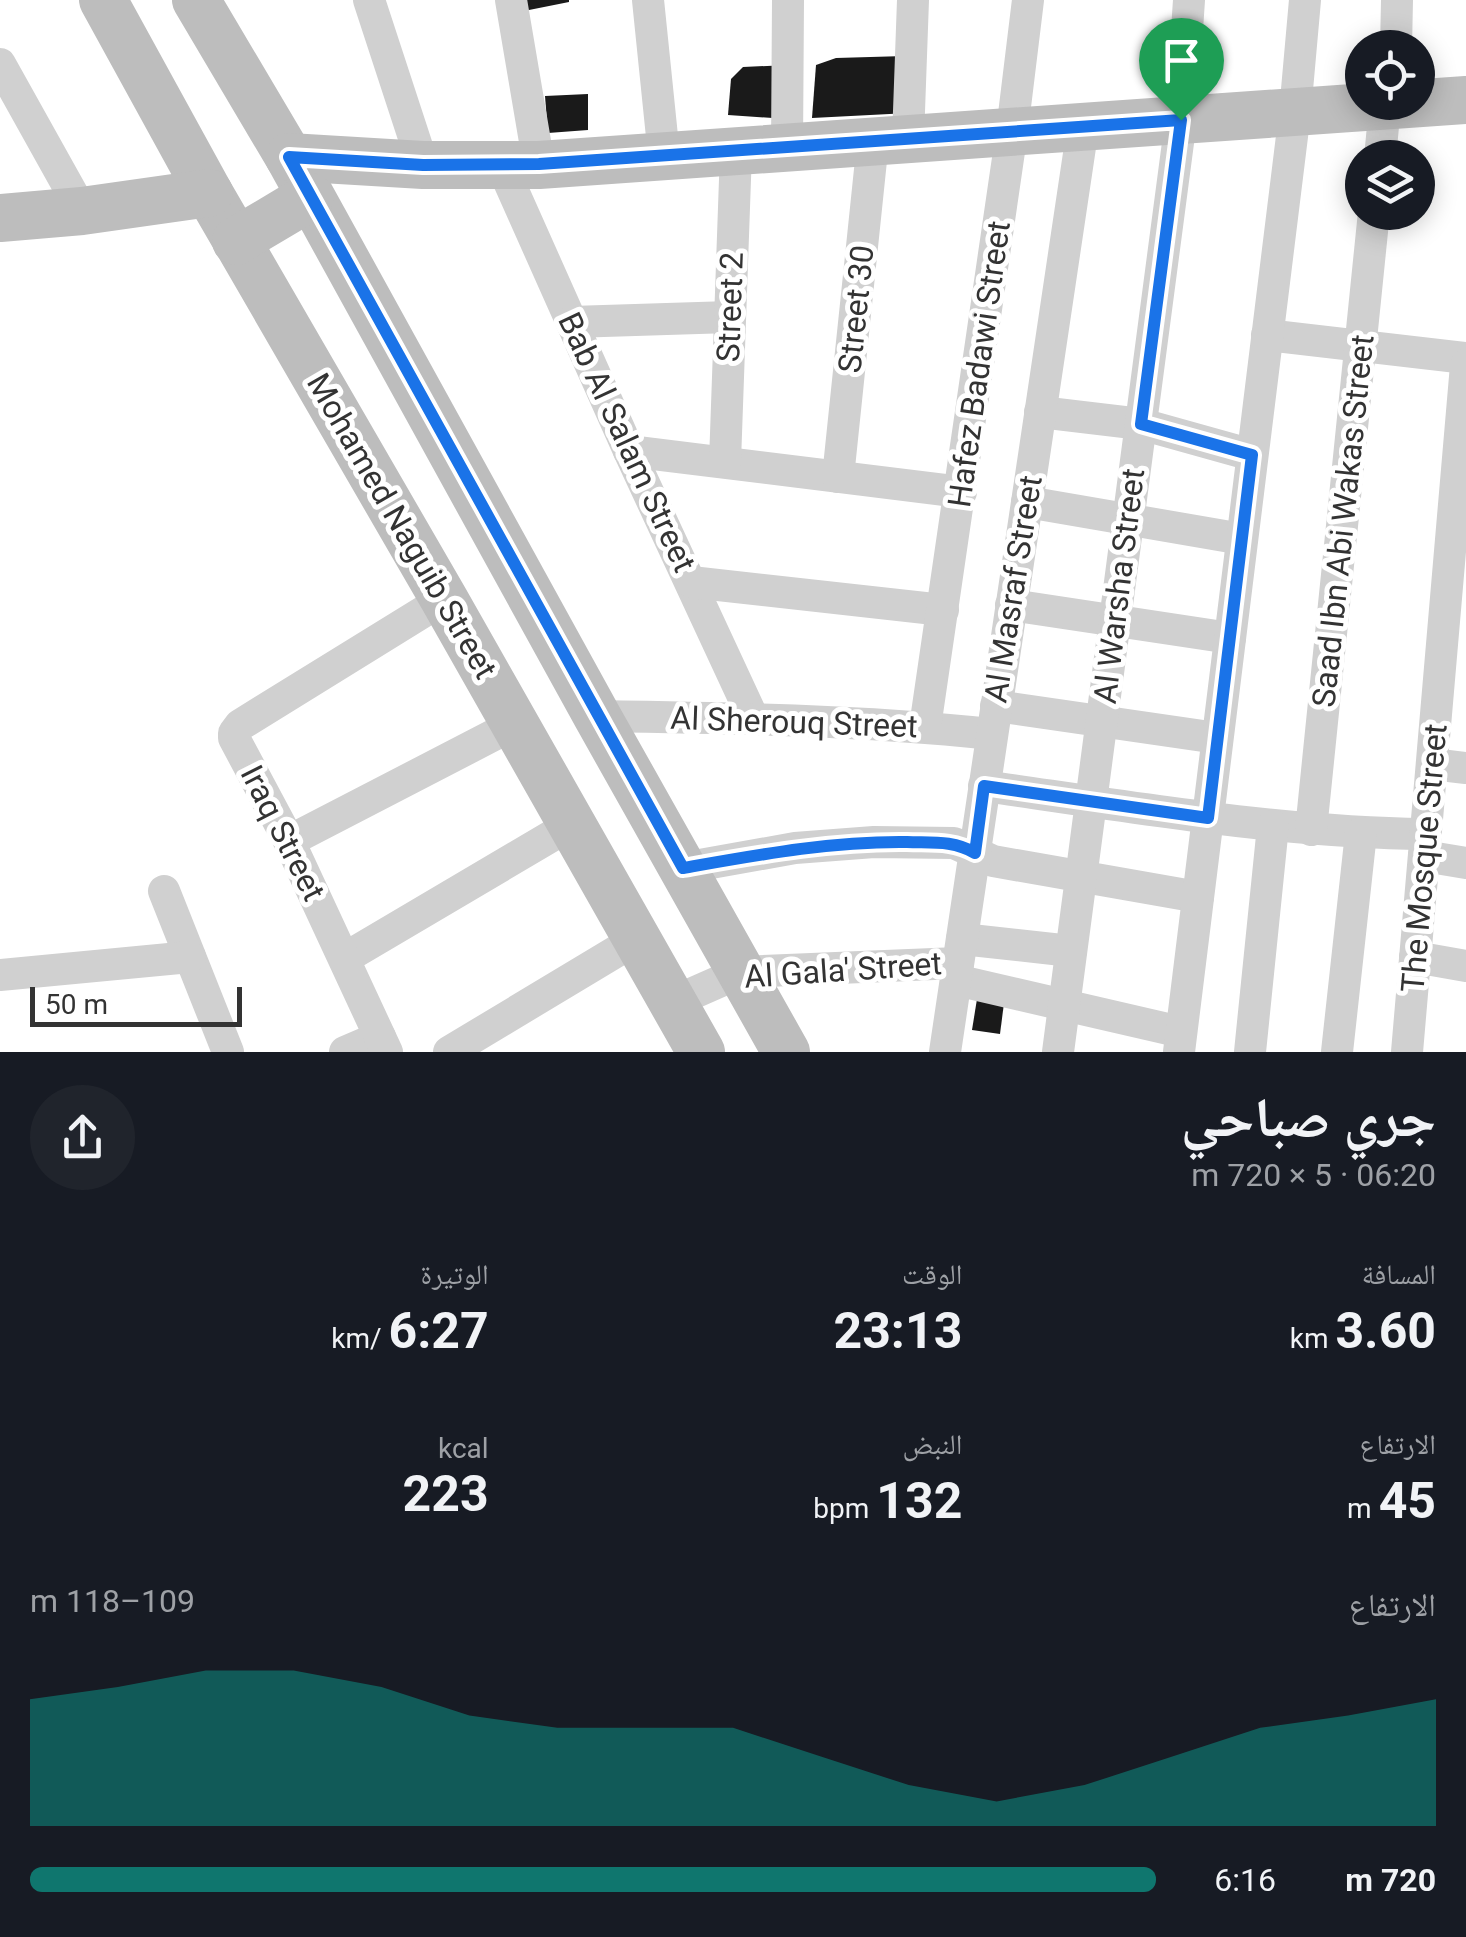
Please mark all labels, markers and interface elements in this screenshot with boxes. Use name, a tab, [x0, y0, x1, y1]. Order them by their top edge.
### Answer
pin	[1139, 18, 1224, 121]
map controls	[1345, 30, 1435, 230]
button: locate	[1345, 30, 1435, 120]
icon: arrive	[1154, 33, 1209, 88]
button: layers	[1345, 140, 1435, 230]
street label: Hafez Badawi Street	[940, 218, 1018, 510]
street label: Street 30	[830, 243, 882, 375]
street label: Street 2	[709, 251, 751, 363]
street label: Bab Al Salam Street	[550, 306, 704, 578]
street label: Saad Ibn Abi Wakas Street	[1305, 333, 1381, 709]
street label: Mohamed Naguib Street	[299, 367, 505, 685]
street label: Al Warsha Street	[1086, 466, 1152, 706]
street label: Al Masraf Street	[976, 473, 1050, 705]
street label: Al Sherouq Street	[670, 699, 918, 745]
street label: The Mosque Street	[1393, 722, 1455, 994]
street label: Iraq Street	[233, 759, 333, 907]
street label: Al Gala' Street	[743, 944, 943, 996]
scale bar	[30, 982, 242, 1026]
text: 50 m	[45, 988, 108, 1021]
button: share	[30, 1085, 135, 1190]
text: جري صباحي	[1181, 1086, 1436, 1150]
text: 06:20 · 5 × 720 m	[1191, 1156, 1436, 1194]
text: الوتيرة	[421, 1258, 489, 1291]
text: الوقت	[902, 1258, 962, 1291]
text: المسافة	[1362, 1258, 1436, 1291]
text: 6:27	[389, 1302, 489, 1360]
text: 23:13	[834, 1302, 962, 1360]
text: 3.60	[1335, 1302, 1436, 1360]
text: /km	[331, 1322, 389, 1355]
text: km	[1290, 1322, 1335, 1355]
text: النبض	[903, 1428, 962, 1461]
text: الارتفاع	[1360, 1428, 1436, 1461]
text: kcal	[438, 1432, 489, 1465]
text: 223	[403, 1465, 489, 1523]
text: 132	[876, 1472, 962, 1530]
text: 45	[1379, 1472, 1436, 1530]
text: bpm	[813, 1492, 876, 1525]
text: m	[1347, 1492, 1379, 1525]
text: 109–118 m	[30, 1582, 195, 1620]
text: الارتفاع	[1349, 1586, 1436, 1624]
text: 6:16	[1214, 1861, 1276, 1899]
text: 720 m	[1345, 1861, 1436, 1899]

